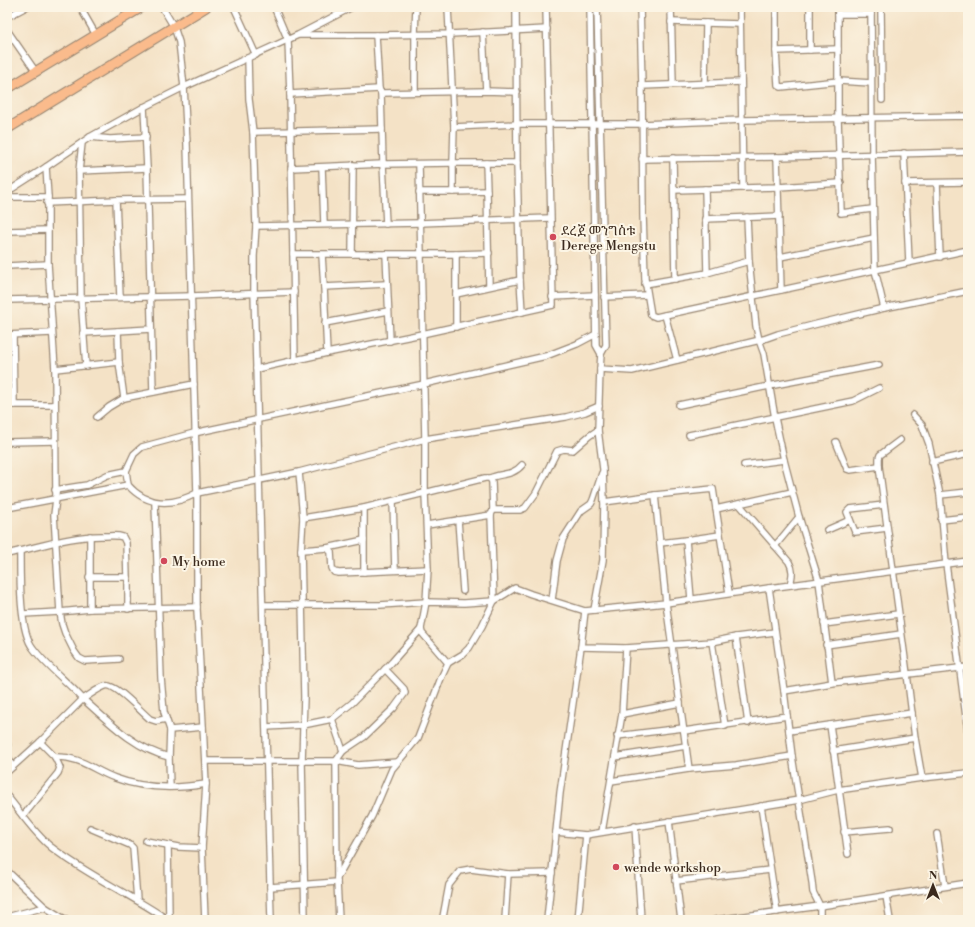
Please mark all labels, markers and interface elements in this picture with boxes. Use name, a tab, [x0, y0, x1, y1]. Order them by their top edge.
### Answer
place label: ደረጀ መንግስቱ Derege Mengstu	[561, 223, 657, 254]
marker: ደረጀ መንግስቱ Derege Mengstu	[548, 232, 558, 242]
place label: My home	[172, 554, 226, 570]
marker: My home	[159, 556, 169, 566]
place label: wende workshop	[623, 860, 721, 876]
marker: wende workshop	[611, 862, 621, 872]
north arrow	[913, 865, 953, 905]
text: N	[929, 869, 938, 883]

